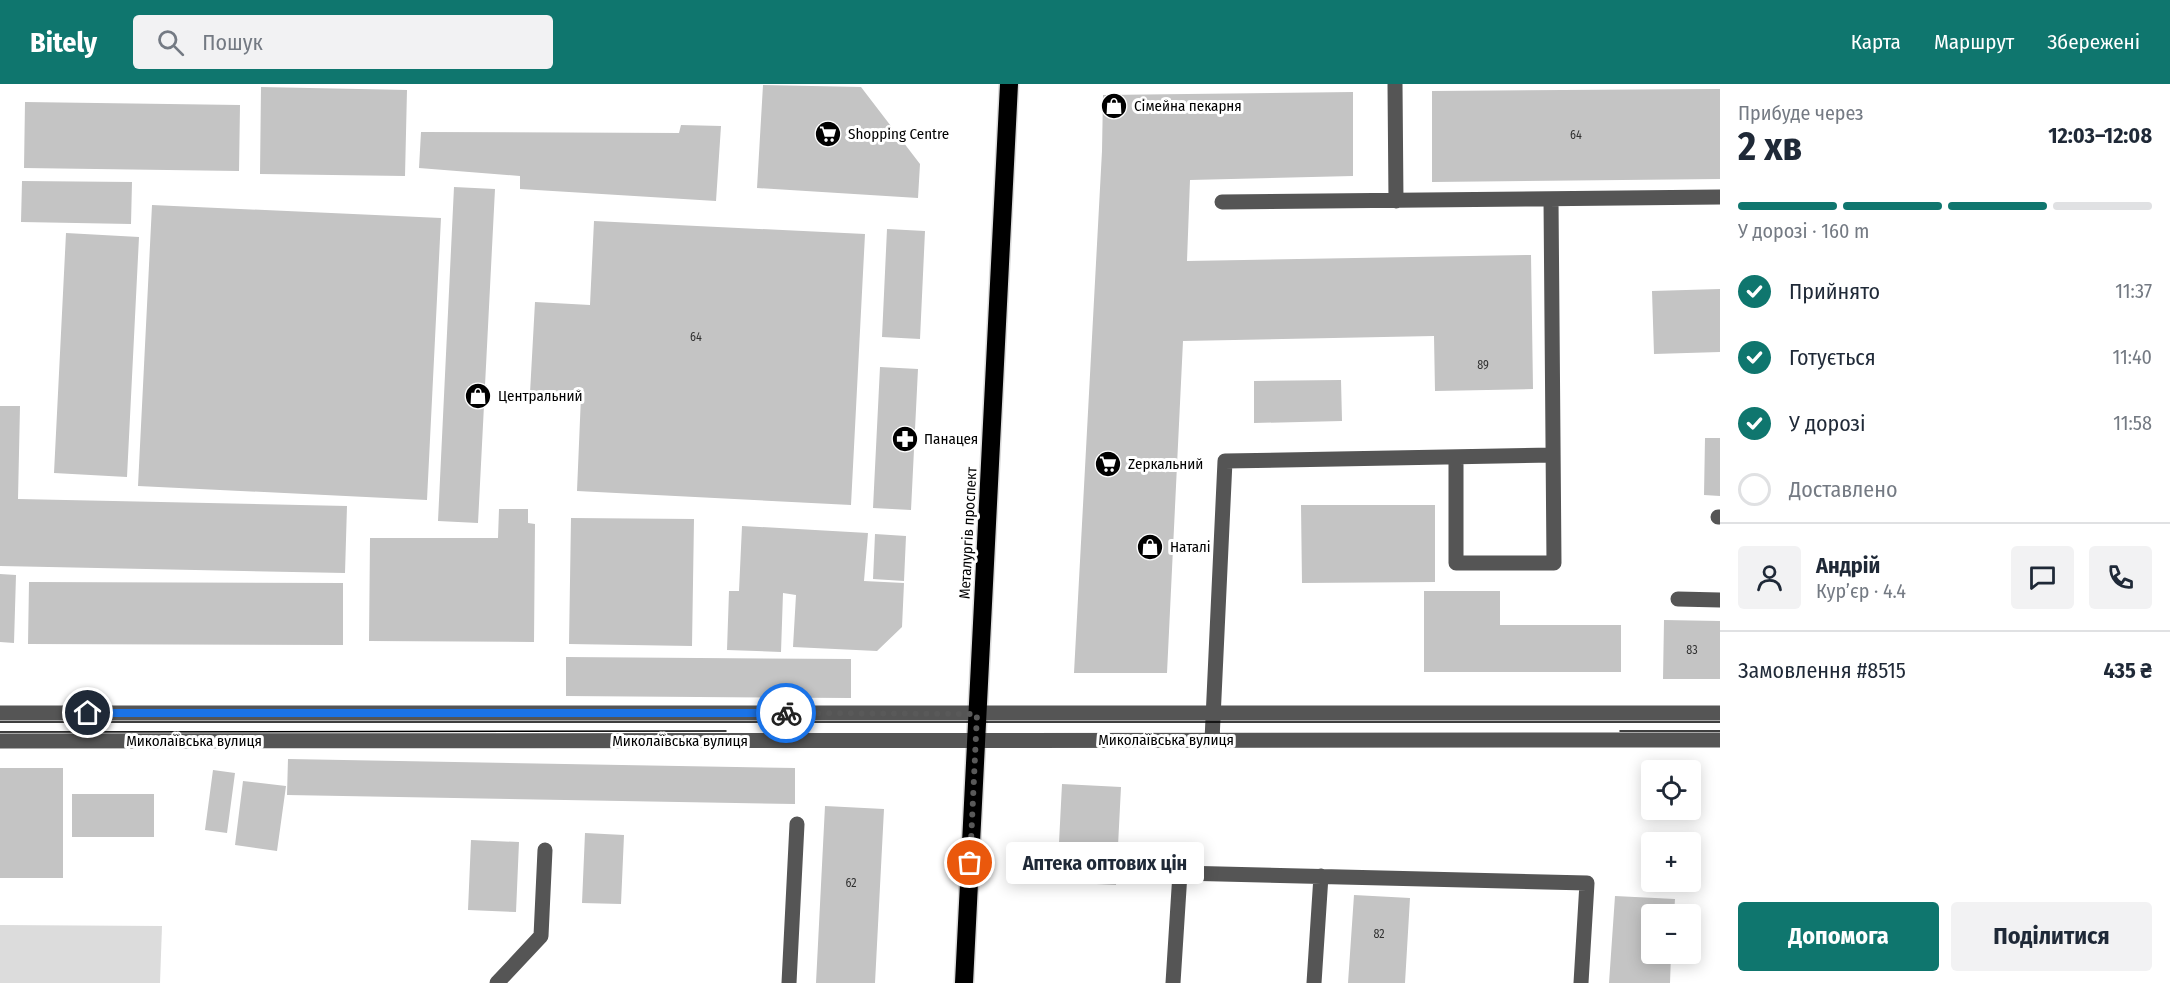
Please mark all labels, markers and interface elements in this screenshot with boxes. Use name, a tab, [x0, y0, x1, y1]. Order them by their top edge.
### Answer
search box	[133, 15, 553, 69]
text: Bitely	[30, 26, 97, 59]
icon: search	[154, 26, 187, 59]
text: Пошук	[202, 29, 263, 56]
text: Карта	[1851, 29, 1901, 55]
text: Маршрут	[1934, 29, 2014, 55]
text: Збережені	[2047, 29, 2140, 55]
shop icon: Сімейна пекарня	[1099, 91, 1129, 121]
place label: Сімейна пекарня	[1134, 97, 1242, 115]
text: Прибуде через	[1738, 101, 1864, 125]
supermarket icon: Shopping Centre	[813, 119, 843, 149]
text: 12:03–12:08	[2048, 122, 2152, 149]
text: 2 хв	[1738, 124, 1802, 170]
place label: Shopping Centre	[848, 125, 949, 143]
house number: 64	[1570, 128, 1582, 142]
text: У дорозі · 160 m	[1738, 219, 1869, 243]
icon: check	[1738, 275, 1771, 308]
text: Прийнято	[1789, 278, 1880, 305]
text: 11:37	[2115, 279, 2152, 303]
house number: 64	[690, 330, 702, 344]
icon: check	[1738, 341, 1771, 374]
text: Готується	[1789, 344, 1876, 371]
text: 11:40	[2112, 345, 2152, 369]
house number: 89	[1477, 358, 1489, 372]
shop icon: Центральний	[463, 381, 493, 411]
place label: Центральний	[498, 387, 583, 405]
icon: check	[1738, 407, 1771, 440]
text: У дорозі	[1789, 410, 1866, 437]
text: 11:58	[2113, 411, 2152, 435]
pharmacy icon: Панацея	[890, 424, 920, 454]
place label: Панацея	[924, 430, 978, 448]
supermarket icon: Zеркальний	[1093, 449, 1123, 479]
place label: Zеркальний	[1128, 455, 1203, 473]
street label: Металургів проспект	[956, 466, 981, 600]
text: Доставлено	[1789, 476, 1898, 503]
shop icon: Наталі	[1135, 532, 1165, 562]
place label: Наталі	[1170, 538, 1211, 556]
button: person	[1738, 546, 1801, 609]
button: chat	[2011, 546, 2074, 609]
button: phone	[2089, 546, 2152, 609]
text: Андрій	[1816, 552, 1880, 579]
text: Кур’єр · 4.4	[1816, 579, 1906, 603]
house number: 83	[1686, 643, 1698, 657]
text: Замовлення #8515	[1738, 657, 1906, 684]
text: 435 ₴	[2104, 657, 2152, 684]
courier	[756, 683, 816, 743]
pin	[62, 687, 113, 738]
icon: home	[71, 696, 104, 729]
icon: bike	[770, 697, 803, 730]
street label: Миколаївська вулиця	[1098, 731, 1234, 749]
street label: Миколаївська вулиця	[126, 732, 262, 750]
street label: Миколаївська вулиця	[612, 732, 748, 750]
map controls	[1641, 760, 1701, 964]
button: locate	[1641, 760, 1701, 820]
button: +	[1641, 832, 1701, 892]
pin	[944, 837, 995, 888]
callout: Аптека оптових цін	[1006, 842, 1204, 884]
icon: bag	[953, 846, 986, 879]
text: Аптека оптових цін	[1023, 851, 1187, 875]
house number: 62	[845, 876, 857, 890]
button: Допомога	[1738, 902, 1939, 971]
button: Поділитися	[1951, 902, 2152, 971]
button: −	[1641, 904, 1701, 964]
house number: 82	[1373, 927, 1385, 941]

